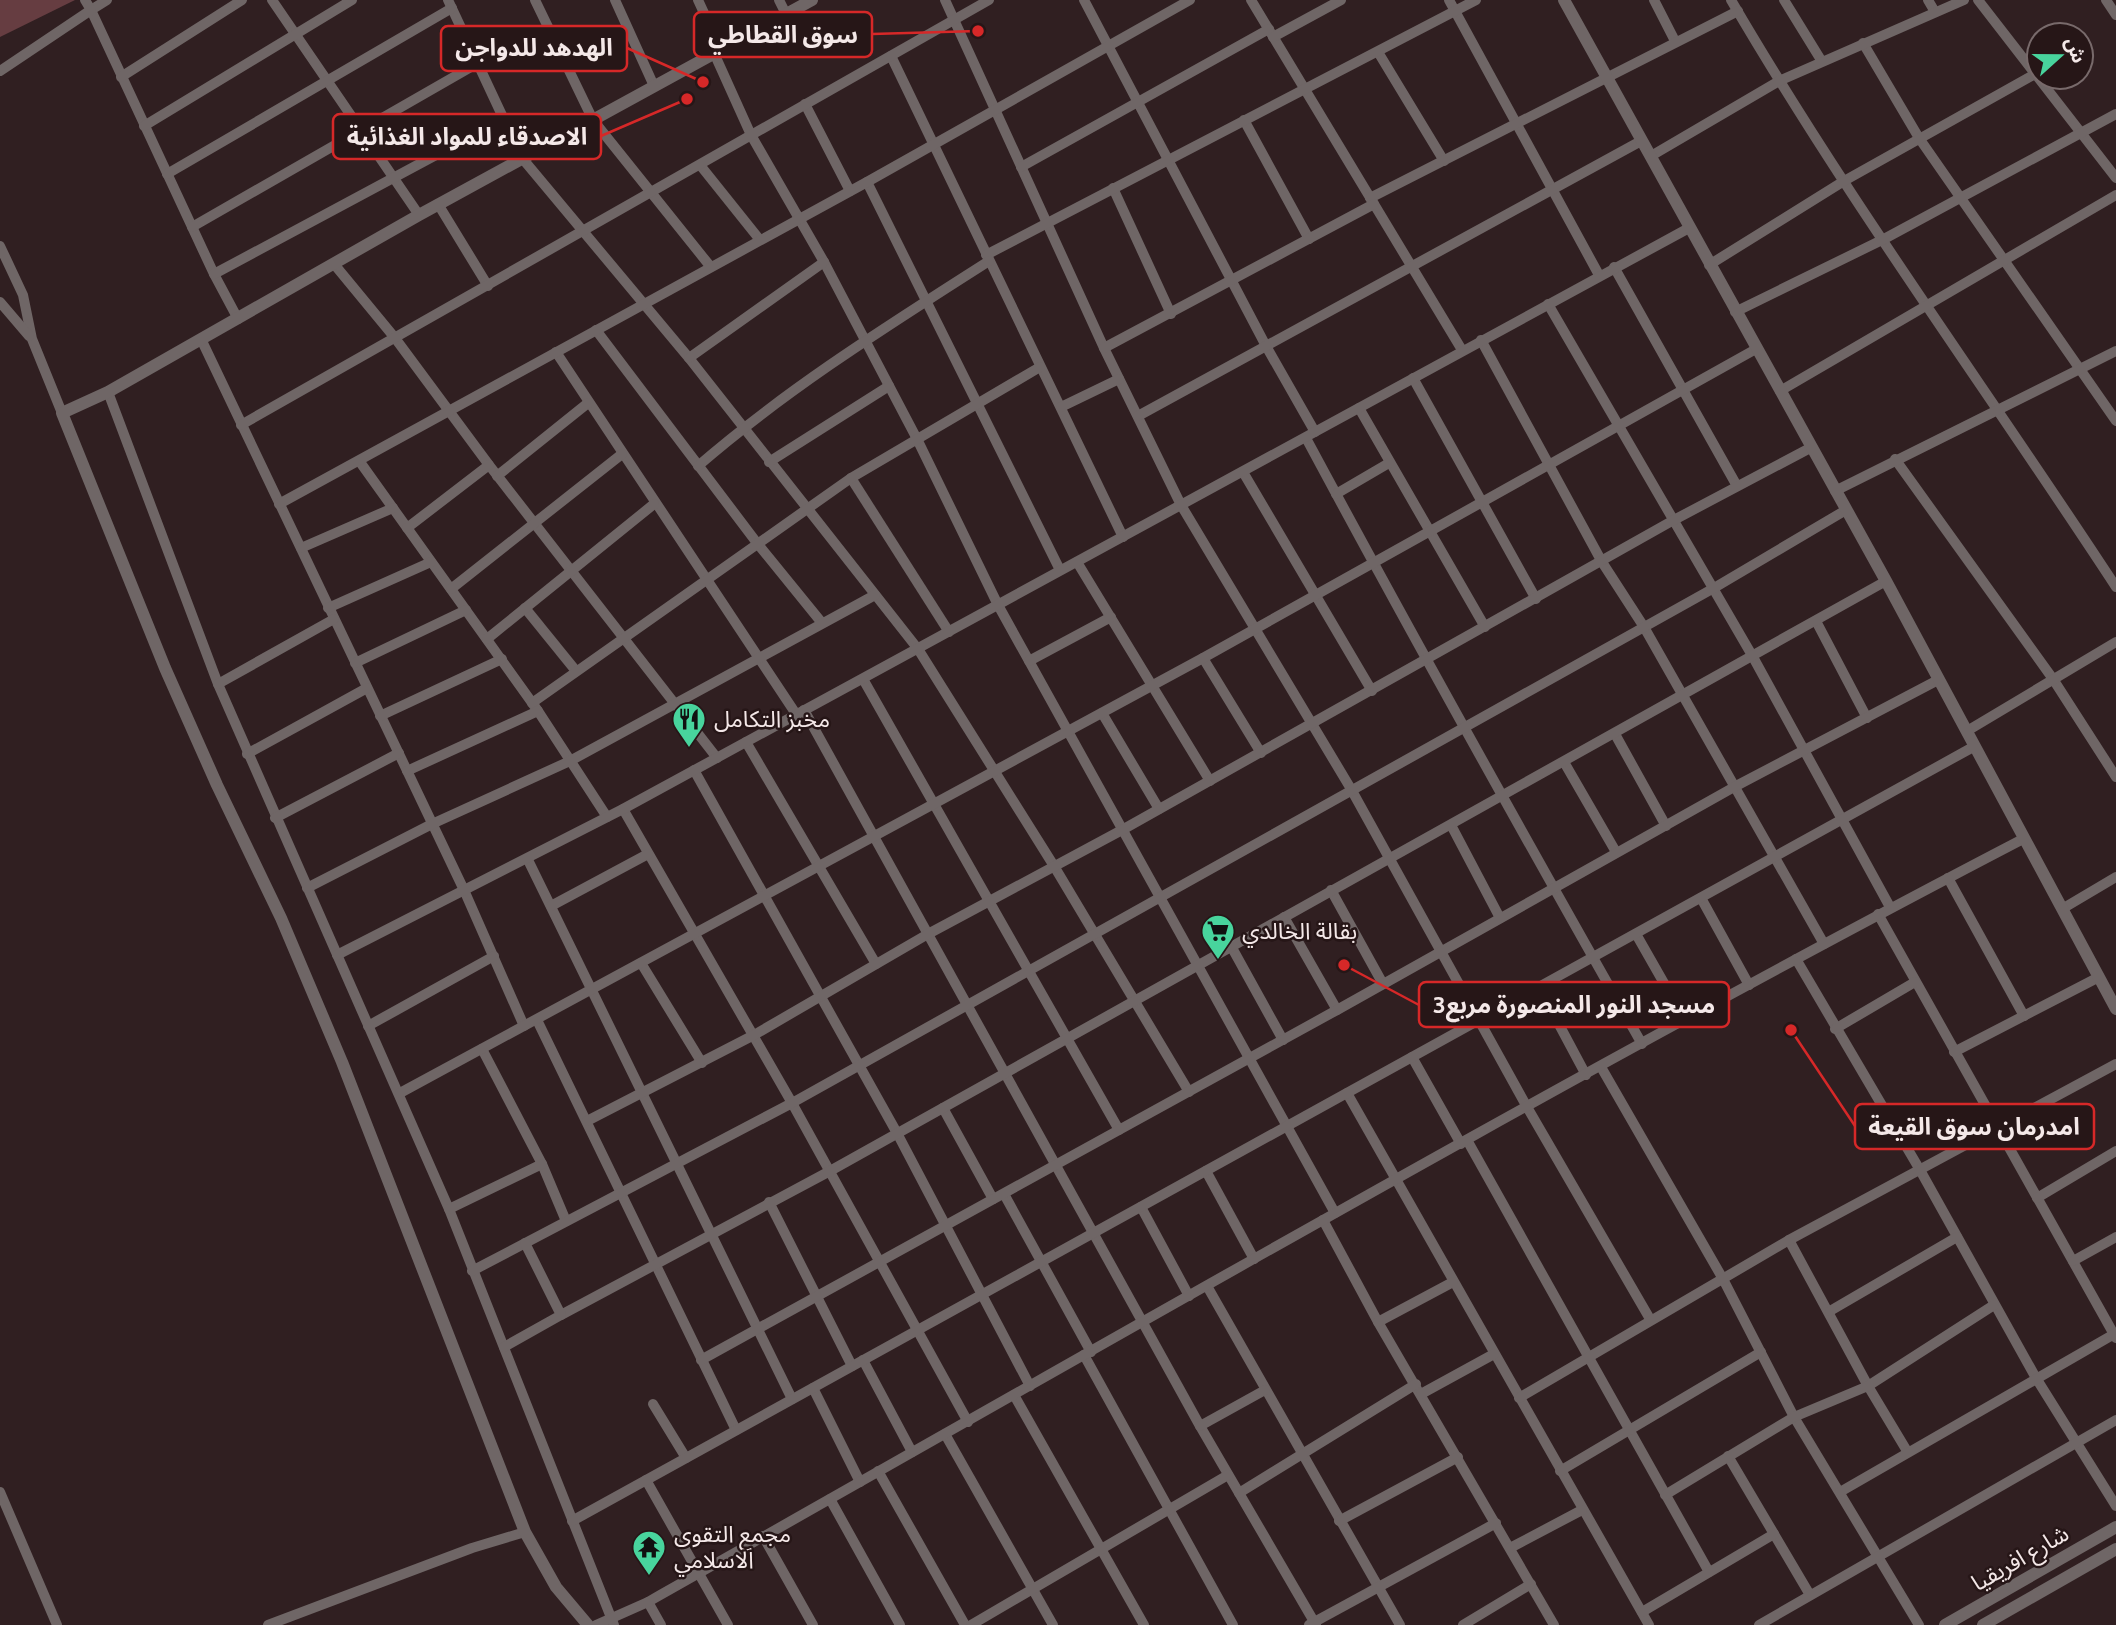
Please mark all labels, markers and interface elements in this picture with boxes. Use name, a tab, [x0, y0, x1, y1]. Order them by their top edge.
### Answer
callout: سوق القطاطي	[694, 12, 872, 57]
text: سوق القطاطي	[708, 20, 858, 55]
north arrow	[2025, 21, 2095, 91]
callout: الهدهد للدواجن	[441, 26, 627, 71]
text: الهدهد للدواجن	[455, 33, 613, 62]
text: ش	[2060, 34, 2091, 66]
callout: الاصدقاء للمواد الغذائية	[333, 114, 601, 159]
text: الاصدقاء للمواد الغذائية	[347, 122, 587, 151]
restaurant icon: مخبز التكامل	[670, 700, 708, 749]
place label: مخبز التكامل	[714, 705, 830, 733]
supermarket icon: بقالة الخالدي	[1199, 912, 1237, 961]
place label: بقالة الخالدي	[1242, 917, 1357, 948]
callout: مسجد النور المنصورة مربع3	[1419, 982, 1729, 1027]
text: مسجد النور المنصورة مربع3	[1433, 990, 1715, 1023]
callout: امدرمان سوق القيعة	[1855, 1104, 2094, 1149]
text: امدرمان سوق القيعة	[1868, 1112, 2080, 1141]
street label: شارع افريقيا	[1966, 1519, 2075, 1600]
place label: مجمع التقوى الاسلامي	[674, 1520, 791, 1577]
temple icon: مجمع التقوى الاسلامي	[630, 1528, 668, 1577]

